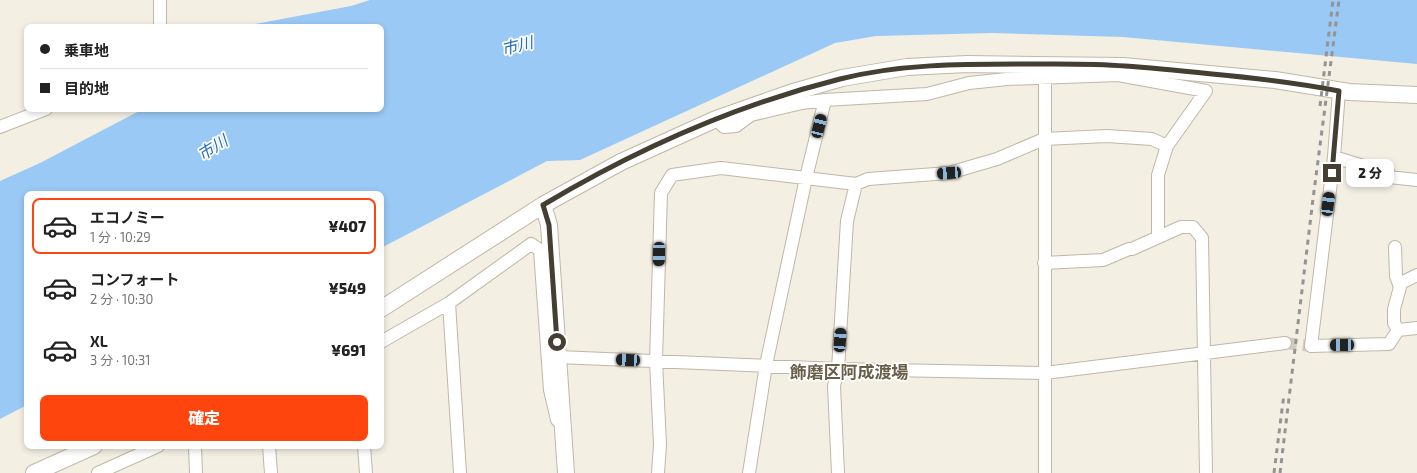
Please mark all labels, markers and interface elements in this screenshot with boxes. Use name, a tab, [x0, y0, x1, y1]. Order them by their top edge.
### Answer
water label: 市川	[499, 31, 537, 58]
text: 乗車地	[64, 41, 109, 59]
text: 目的地	[64, 79, 109, 97]
car	[810, 113, 828, 139]
water label: 市川	[193, 129, 232, 164]
callout: 2 分	[1346, 159, 1394, 187]
route end	[1323, 164, 1341, 182]
text: 2 分	[1358, 165, 1382, 181]
car	[937, 166, 961, 180]
car	[1321, 191, 1335, 217]
icon: car	[42, 208, 78, 244]
text: エコノミー	[90, 208, 165, 226]
text: ¥407	[328, 217, 366, 235]
text: 1 分 · 10:29	[90, 229, 151, 245]
car	[653, 242, 665, 266]
icon: car	[42, 270, 78, 306]
text: コンフォート	[90, 270, 180, 288]
text: ¥549	[329, 279, 366, 297]
text: 2 分 · 10:30	[90, 291, 153, 307]
car	[833, 328, 847, 352]
icon: car	[42, 332, 78, 368]
text: XL	[90, 332, 108, 350]
route start	[548, 333, 566, 351]
car	[1330, 339, 1354, 351]
text: ¥691	[331, 341, 366, 359]
text: 3 分 · 10:31	[90, 352, 150, 368]
car	[616, 353, 640, 367]
district label: 飾磨区阿成渡場	[790, 361, 909, 381]
button: 確定	[40, 395, 368, 441]

